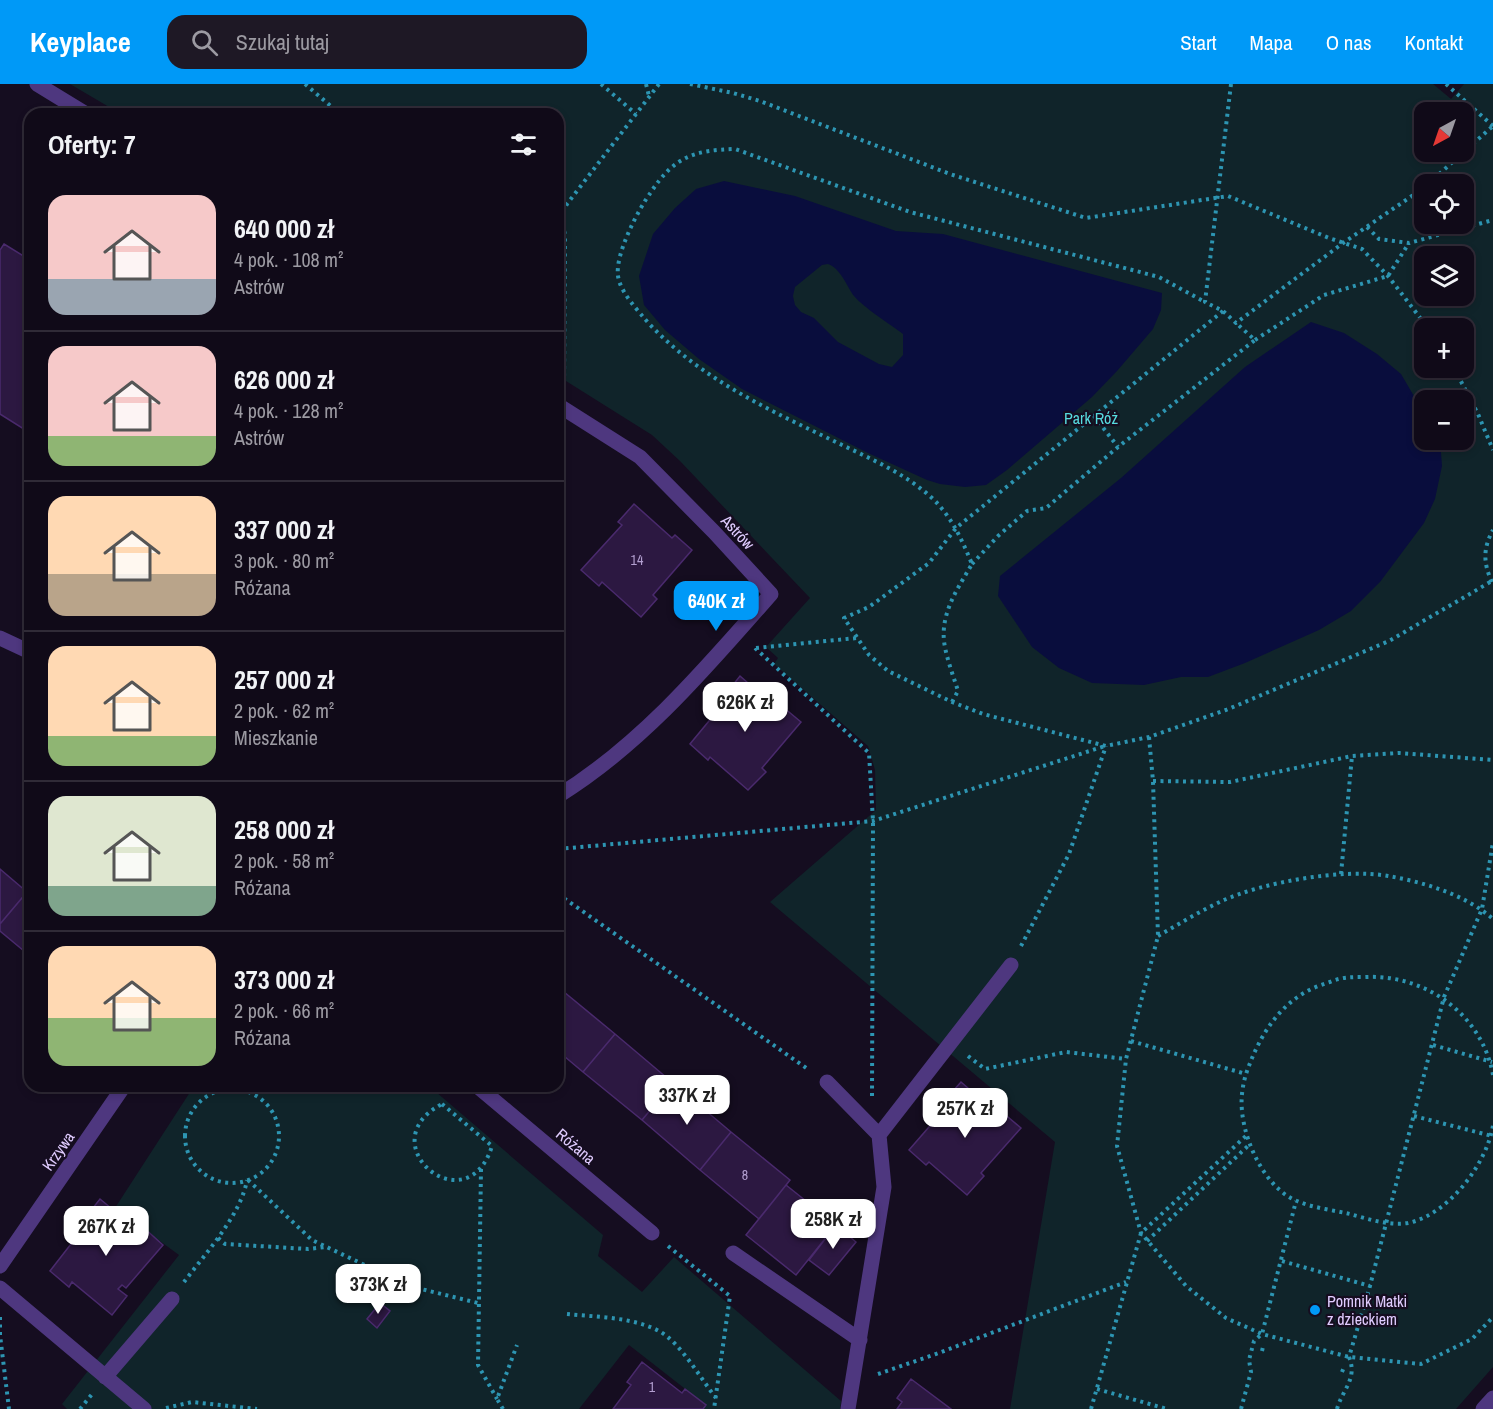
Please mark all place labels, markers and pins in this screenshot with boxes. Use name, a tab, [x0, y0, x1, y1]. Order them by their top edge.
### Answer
pin: 640K zł	[661, 581, 771, 632]
pin: 626K zł	[690, 682, 800, 733]
pin: 337K zł	[632, 1075, 742, 1126]
pin: 257K zł	[910, 1088, 1020, 1139]
pin: 258K zł	[778, 1199, 888, 1250]
pin: 267K zł	[51, 1206, 161, 1257]
pin: 373K zł	[323, 1264, 433, 1315]
place label: Pomnik Matki z dzieckiem	[1327, 1290, 1407, 1330]
marker: Pomnik Matki z dzieckiem	[1308, 1303, 1322, 1317]

